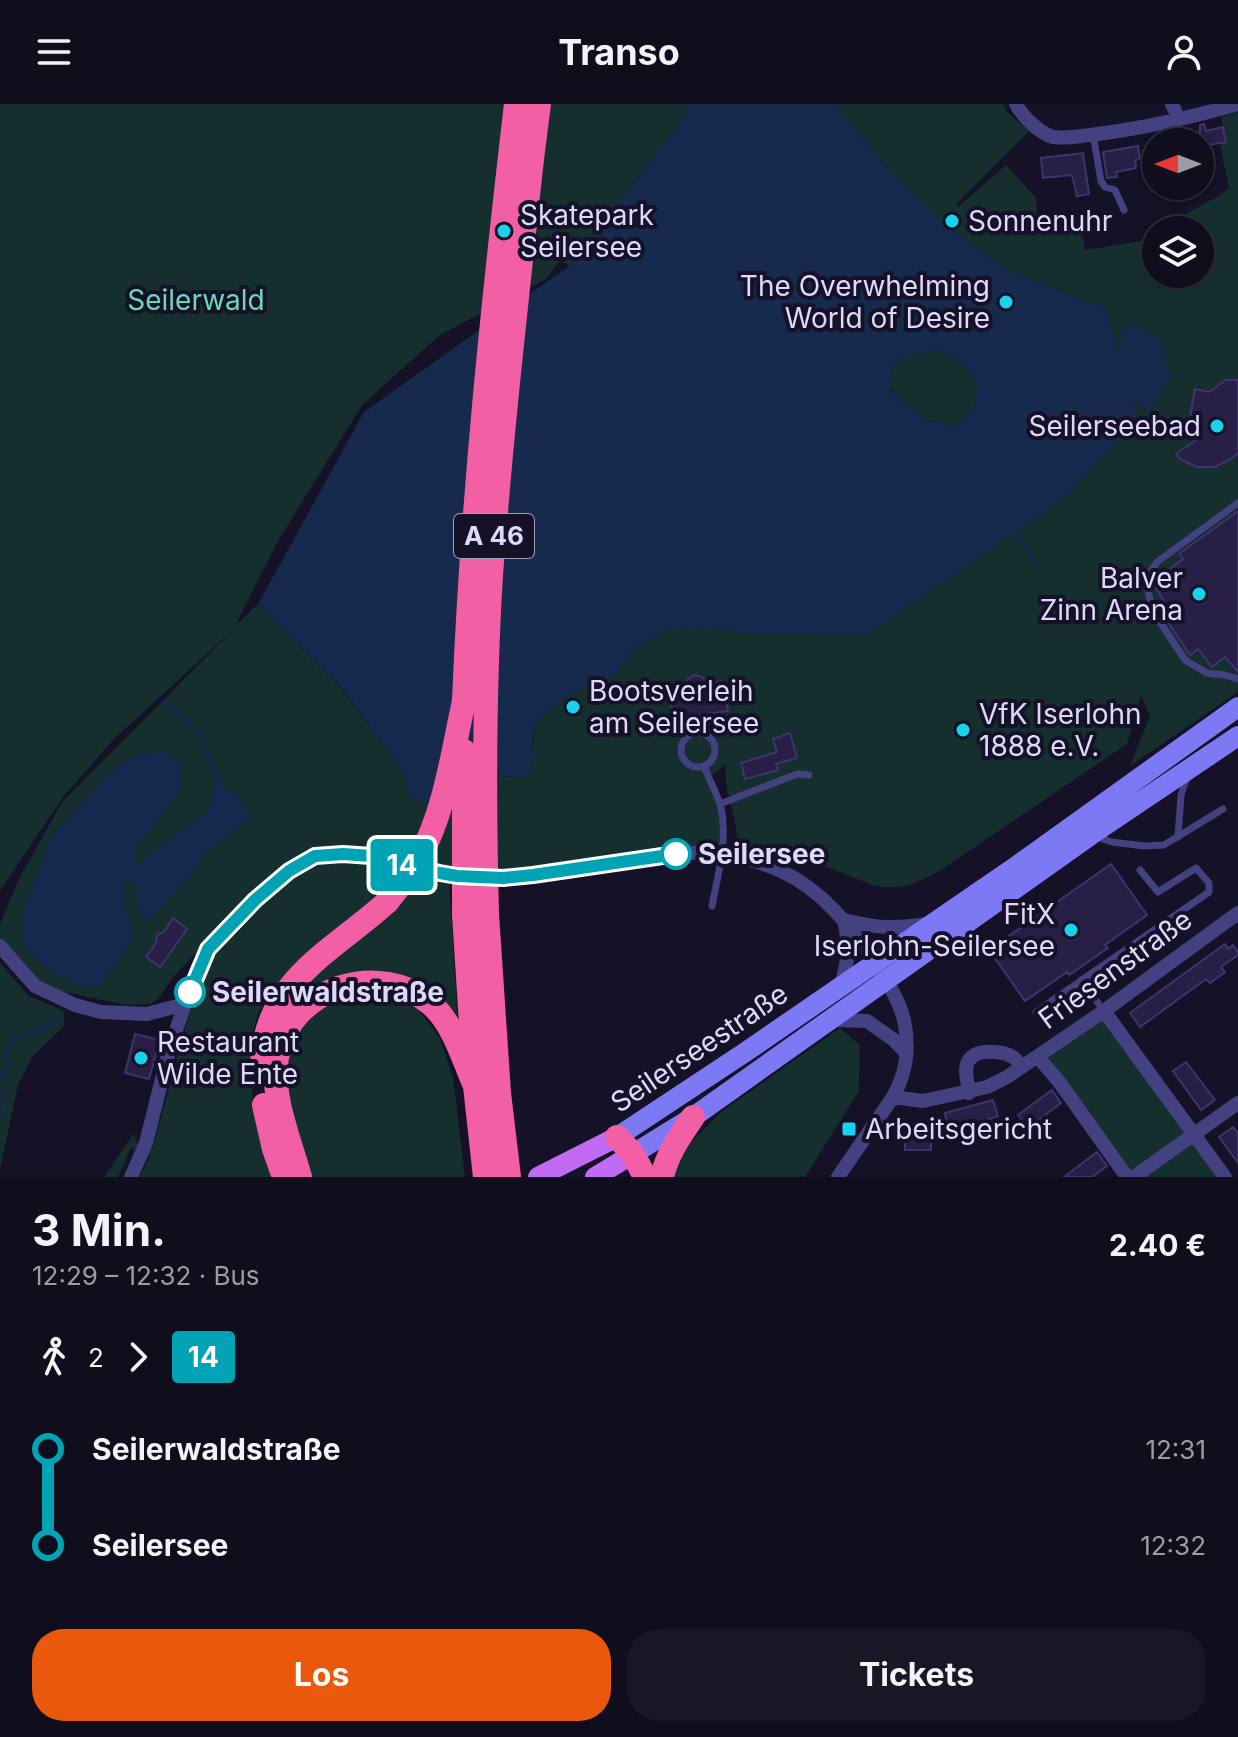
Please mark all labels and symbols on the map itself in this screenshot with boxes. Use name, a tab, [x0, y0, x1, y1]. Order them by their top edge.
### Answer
north arrow	[1142, 128, 1214, 200]
place label: Skatepark Seilersee	[520, 198, 654, 264]
place label: Sonnenuhr	[968, 204, 1112, 238]
marker: Sonnenuhr	[943, 212, 961, 230]
marker: Skatepark Seilersee	[495, 222, 513, 240]
place label: The Overwhelming World of Desire	[740, 269, 990, 335]
park label: Seilerwald	[127, 283, 265, 317]
marker: The Overwhelming World of Desire	[997, 293, 1015, 311]
place label: Seilerseebad	[1029, 409, 1201, 443]
marker: Seilerseebad	[1208, 417, 1226, 435]
road number: A 46	[454, 514, 534, 558]
place label: Balver Zinn Arena	[1040, 561, 1183, 627]
marker: Balver Zinn Arena	[1190, 585, 1208, 603]
place label: Bootsverleih am Seilersee	[589, 674, 759, 740]
place label: VfK Iserlohn 1888 e.V.	[979, 697, 1142, 763]
marker: Bootsverleih am Seilersee	[564, 698, 582, 716]
marker: VfK Iserlohn 1888 e.V.	[954, 721, 972, 739]
place label: Seilersee	[698, 837, 825, 871]
line badge: 14	[366, 839, 438, 891]
marker: Seilersee	[661, 839, 691, 869]
place label: FitX Iserlohn-Seilersee	[814, 897, 1055, 963]
street label: Friesenstraße	[1032, 902, 1198, 1036]
marker: FitX Iserlohn-Seilersee	[1062, 921, 1080, 939]
place label: Seilerwaldstraße	[212, 975, 444, 1009]
street label: Seilerseestraße	[604, 976, 794, 1120]
marker: Seilerwaldstraße	[175, 977, 205, 1007]
place label: Restaurant Wilde Ente	[157, 1025, 299, 1091]
marker: Restaurant Wilde Ente	[132, 1049, 150, 1067]
place label: Arbeitsgericht	[865, 1112, 1052, 1146]
marker: Arbeitsgericht	[840, 1120, 858, 1138]

